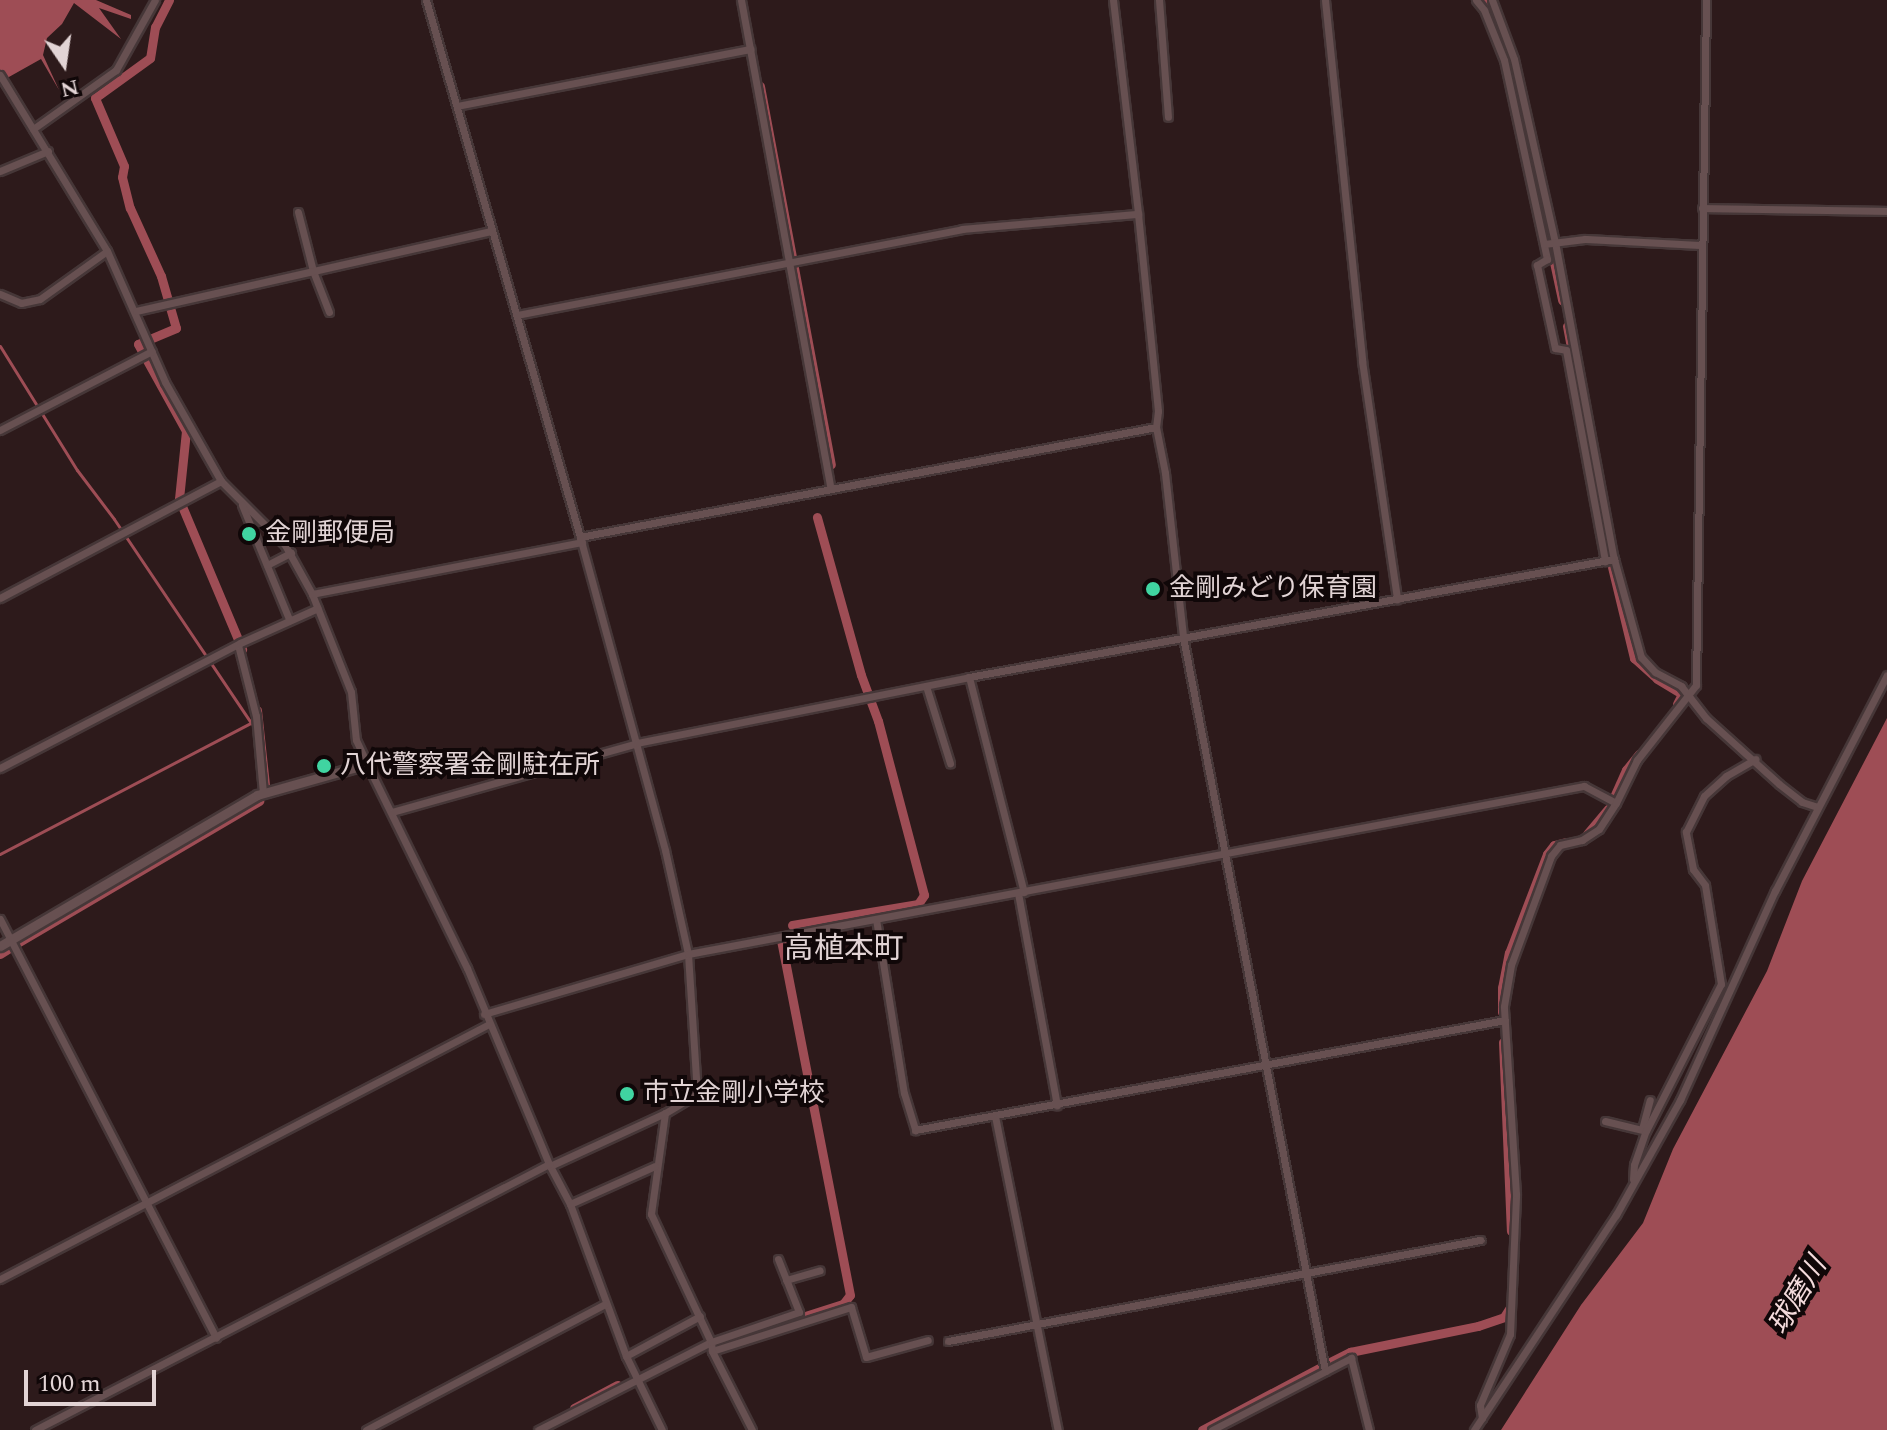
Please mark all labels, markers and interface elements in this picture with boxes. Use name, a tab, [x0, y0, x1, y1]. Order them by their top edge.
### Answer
north arrow	[24, 24, 104, 104]
text: N	[57, 70, 82, 106]
place label: 金剛郵便局	[265, 518, 395, 550]
marker: 金剛郵便局	[240, 525, 258, 543]
place label: 金剛みどり保育園	[1169, 573, 1377, 605]
marker: 金剛みどり保育園	[1144, 580, 1162, 598]
place label: 八代警察署金剛駐在所	[340, 750, 600, 782]
marker: 八代警察署金剛駐在所	[315, 757, 333, 775]
district label: 高植本町	[784, 931, 904, 967]
place label: 市立金剛小学校	[643, 1078, 825, 1110]
marker: 市立金剛小学校	[618, 1085, 636, 1103]
water label: 球磨川	[1762, 1251, 1834, 1341]
scale bar	[28, 1354, 160, 1404]
text: 100 m	[38, 1366, 101, 1402]

